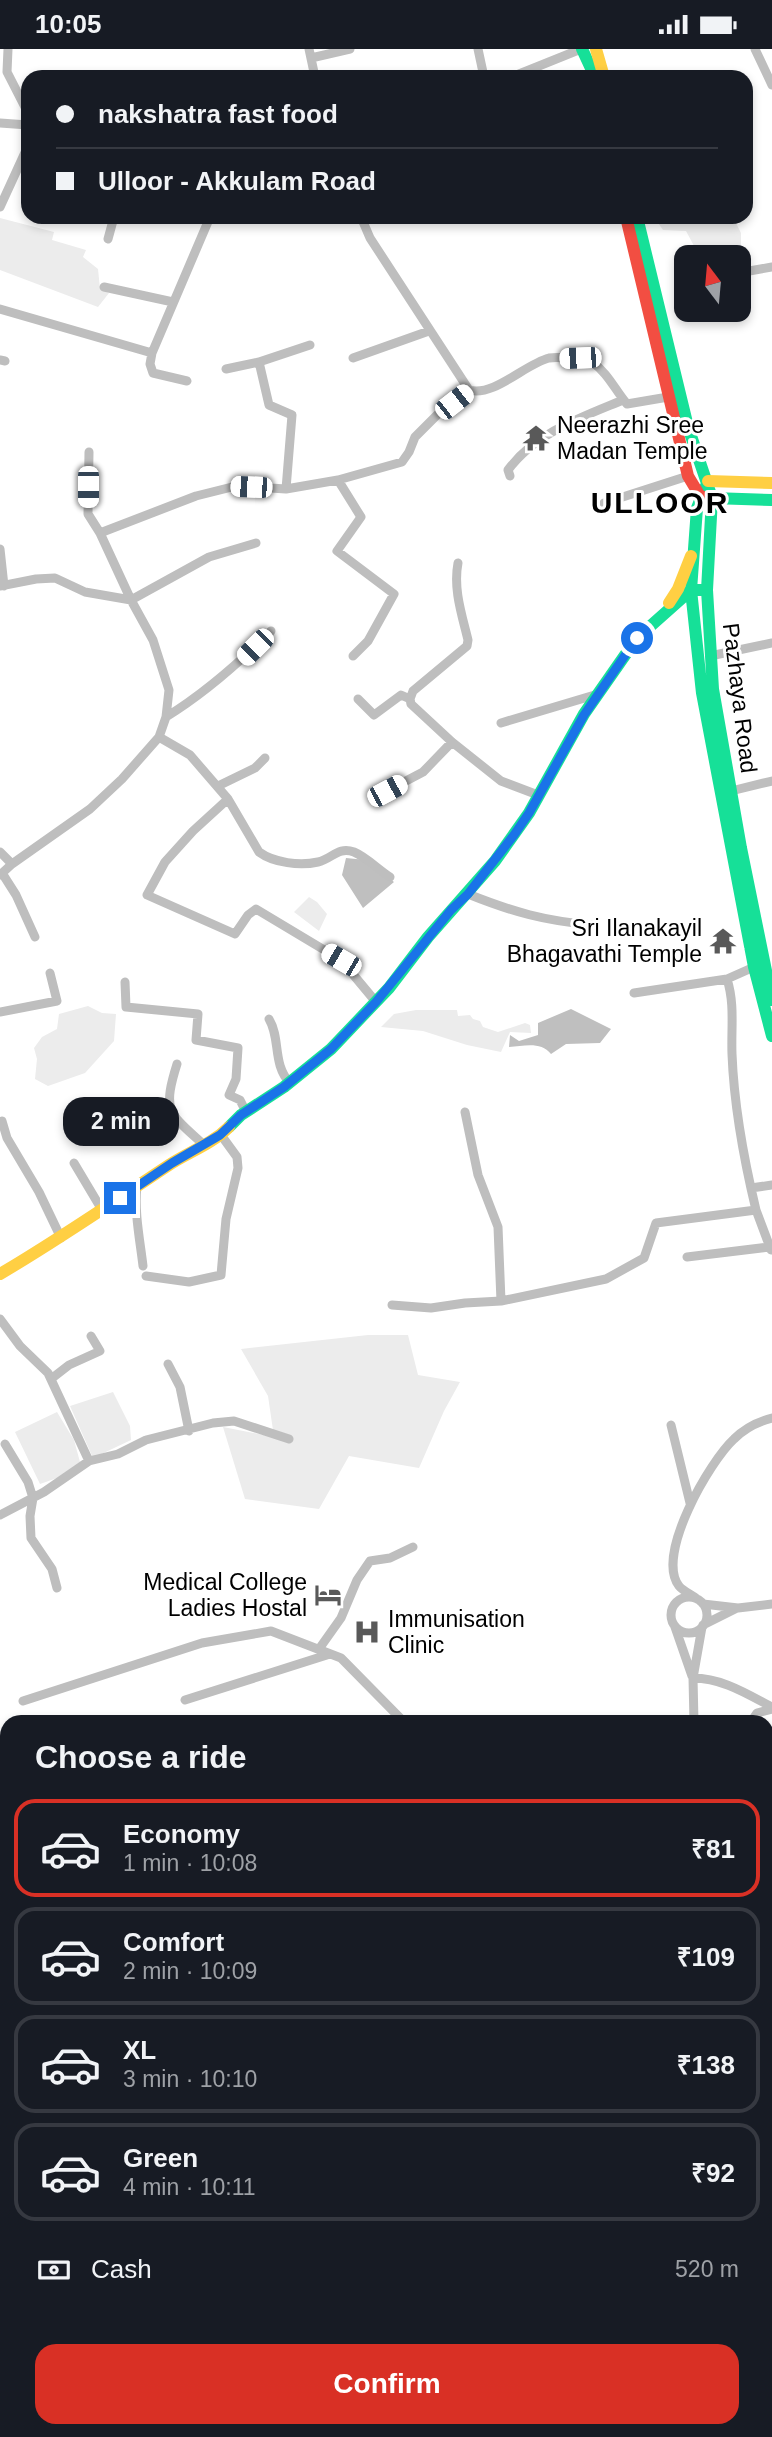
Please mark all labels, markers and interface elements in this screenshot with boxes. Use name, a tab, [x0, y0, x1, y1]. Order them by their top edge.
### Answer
text: 10:05	[35, 9, 102, 39]
text: nakshatra fast food	[98, 99, 338, 129]
text: Ulloor - Akkulam Road	[98, 166, 376, 196]
north arrow	[674, 245, 751, 322]
map controls	[674, 245, 751, 322]
car	[559, 347, 602, 369]
car	[431, 381, 478, 423]
place label: Neerazhi Sree Madan Temple	[557, 412, 707, 464]
temple icon: Neerazhi Sree Madan Temple	[521, 423, 551, 453]
car	[78, 466, 99, 508]
car	[230, 476, 273, 498]
district label: ULLOOR	[591, 486, 729, 519]
route start	[621, 622, 653, 654]
street label: Pazhaya Road	[718, 622, 762, 774]
car	[233, 625, 278, 669]
car	[364, 772, 411, 810]
place label: Sri Ilanakayil Bhagavathi Temple	[507, 915, 702, 967]
temple icon: Sri Ilanakayil Bhagavathi Temple	[708, 926, 738, 956]
car	[318, 940, 365, 980]
callout: 2 min	[62, 1097, 178, 1145]
text: 2 min	[91, 1108, 151, 1134]
route end	[104, 1182, 136, 1214]
place label: Medical College Ladies Hostal	[143, 1569, 307, 1621]
hotel icon: Medical College Ladies Hostal	[313, 1580, 343, 1610]
place label: Immunisation Clinic	[388, 1606, 525, 1658]
hospital icon: Immunisation Clinic	[352, 1617, 382, 1647]
text: Choose a ride	[35, 1739, 247, 1775]
icon: car	[39, 1817, 102, 1880]
text: Economy	[123, 1819, 240, 1849]
text: ₹81	[691, 1834, 735, 1864]
text: 1 min · 10:08	[123, 1850, 257, 1876]
icon: car	[39, 1925, 102, 1988]
text: Comfort	[123, 1927, 224, 1957]
text: ₹109	[677, 1942, 735, 1972]
text: 2 min · 10:09	[123, 1958, 257, 1984]
icon: car	[39, 2033, 102, 2096]
text: XL	[123, 2035, 156, 2065]
text: ₹138	[677, 2050, 735, 2080]
text: 3 min · 10:10	[123, 2066, 257, 2092]
icon: car	[39, 2141, 102, 2204]
text: Green	[123, 2143, 198, 2173]
text: ₹92	[691, 2158, 735, 2188]
text: 4 min · 10:11	[123, 2174, 256, 2200]
icon: cash	[35, 2251, 73, 2289]
text: Cash	[91, 2254, 152, 2284]
text: 520 m	[675, 2256, 739, 2282]
button: Confirm	[35, 2344, 739, 2424]

